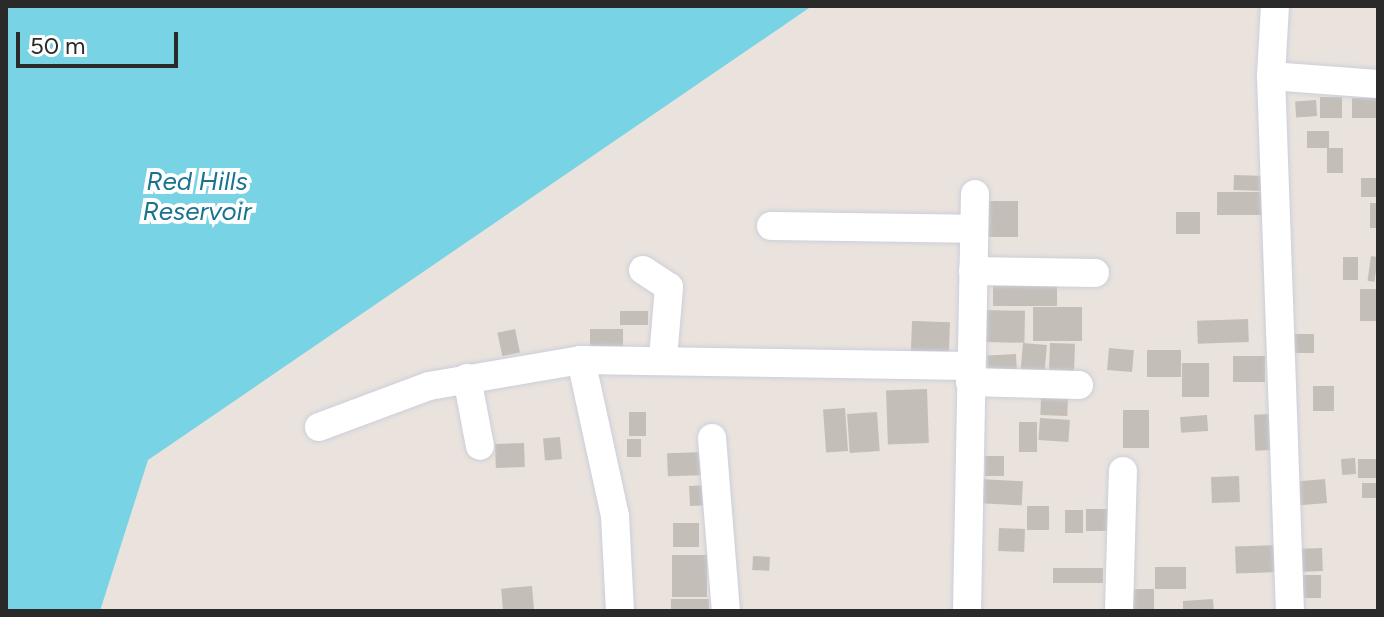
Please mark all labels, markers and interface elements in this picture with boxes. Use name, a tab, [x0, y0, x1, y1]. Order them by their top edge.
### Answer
scale bar	[20, 16, 182, 66]
text: 50 m	[30, 31, 86, 60]
water label: Red Hills Reservoir	[142, 166, 252, 228]

